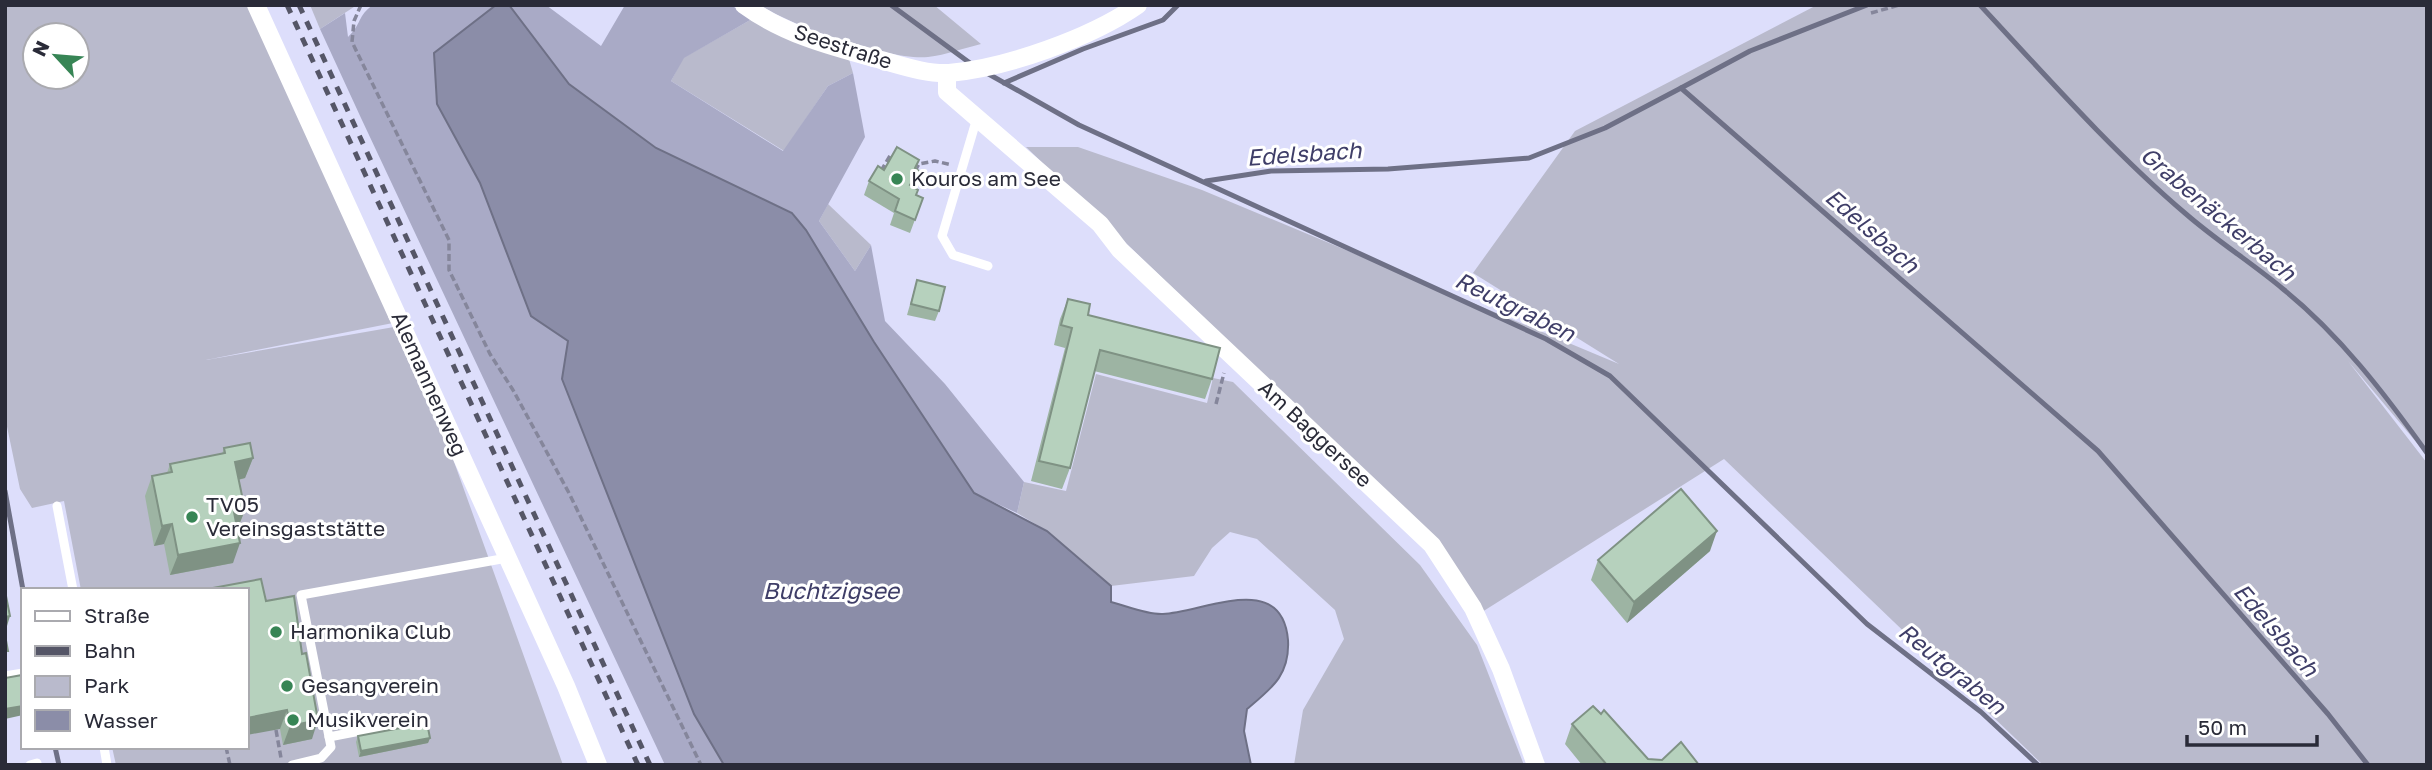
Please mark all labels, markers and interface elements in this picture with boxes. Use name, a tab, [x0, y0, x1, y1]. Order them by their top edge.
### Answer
street label: Seestraße	[791, 18, 896, 74]
north arrow	[21, 21, 91, 91]
text: N	[27, 37, 54, 60]
water label: Edelsbach	[1246, 135, 1363, 171]
water label: Grabenäckerbach	[2135, 140, 2303, 287]
place label: Kouros am See	[911, 165, 1061, 191]
marker: Kouros am See	[889, 171, 905, 187]
water label: Edelsbach	[1820, 182, 1926, 279]
water label: Reutgraben	[1451, 265, 1580, 347]
street label: Alemannenweg	[386, 307, 473, 460]
street label: Am Baggersee	[1254, 374, 1378, 492]
place label: TV05 Vereinsgaststätte	[206, 491, 385, 541]
marker: TV05 Vereinsgaststätte	[184, 509, 200, 525]
water label: Buchtzigsee	[763, 576, 901, 604]
water label: Edelsbach	[2229, 577, 2325, 682]
legend	[21, 588, 248, 749]
text: Straße	[84, 602, 150, 628]
water label: Reutgraben	[1894, 617, 2012, 720]
place label: Harmonika Club	[290, 618, 451, 644]
marker: Harmonika Club	[268, 624, 284, 640]
text: Bahn	[84, 637, 136, 663]
text: Park	[84, 672, 130, 698]
place label: Gesangverein	[301, 672, 439, 698]
marker: Gesangverein	[279, 678, 295, 694]
scale bar	[2187, 704, 2316, 748]
place label: Musikverein	[307, 706, 429, 732]
text: Wasser	[84, 707, 158, 733]
marker: Musikverein	[285, 712, 301, 728]
text: 50 m	[2198, 714, 2247, 740]

